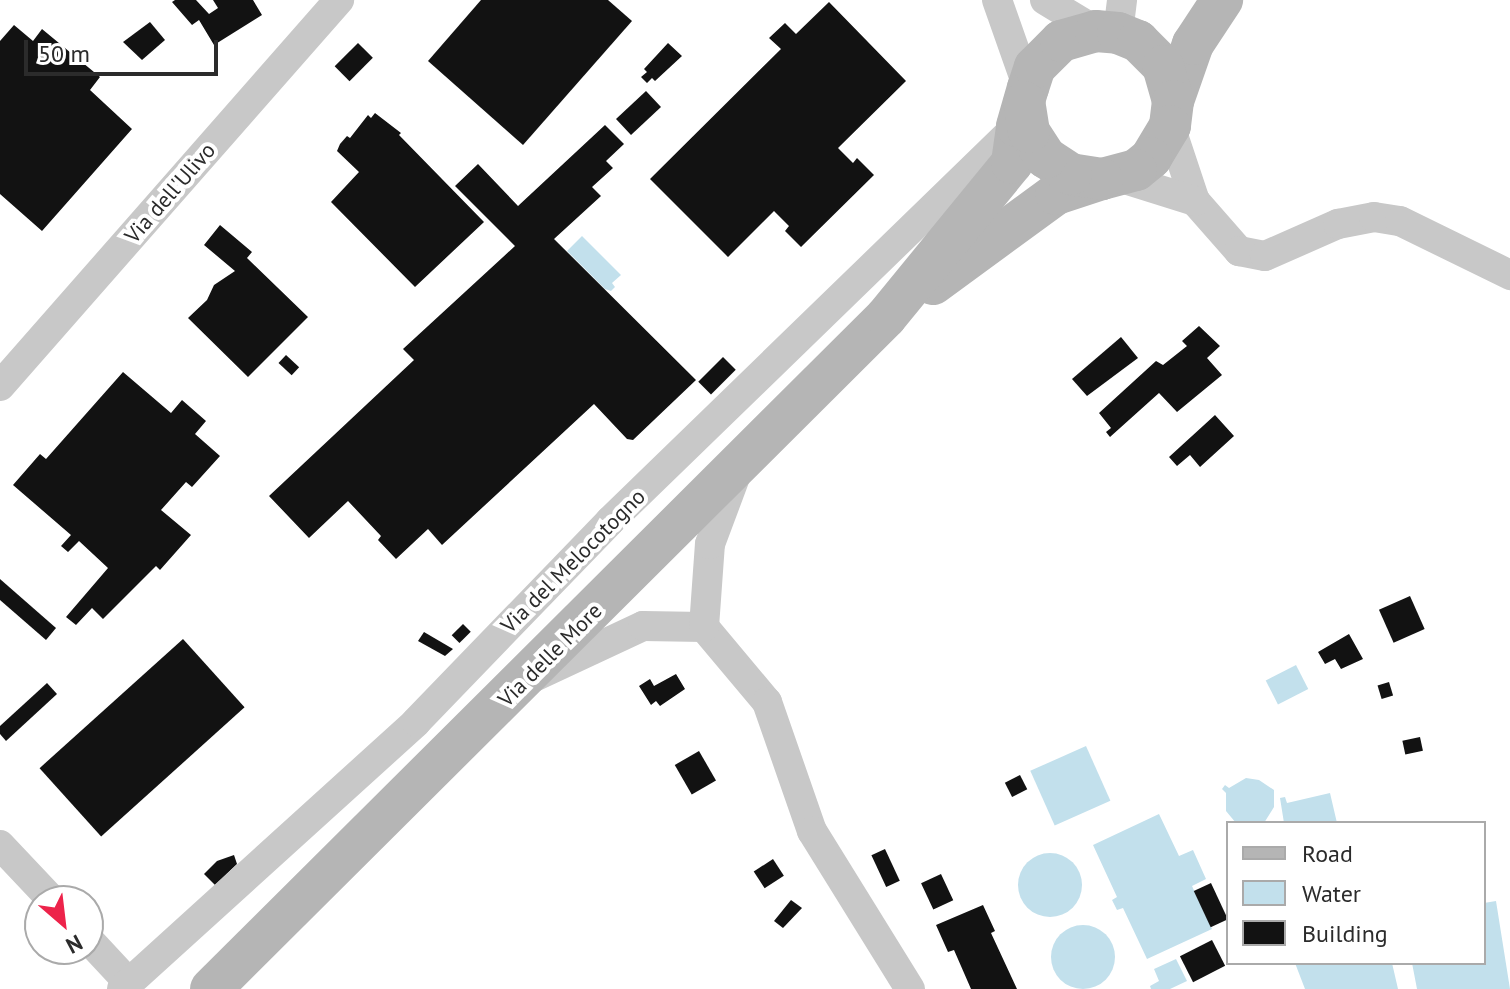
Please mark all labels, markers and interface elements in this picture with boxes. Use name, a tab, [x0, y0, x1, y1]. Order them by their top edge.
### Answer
scale bar	[28, 24, 222, 74]
text: 50 m	[38, 38, 90, 69]
street label: Via dell'Ulivo	[119, 137, 221, 249]
street label: Via del Melocotogno	[495, 483, 651, 639]
street label: Via delle More	[493, 598, 607, 712]
legend	[1226, 821, 1486, 965]
text: Road	[1302, 838, 1353, 869]
text: Water	[1302, 878, 1361, 909]
north arrow	[24, 885, 104, 965]
text: Building	[1302, 918, 1388, 949]
text: N	[61, 929, 87, 960]

